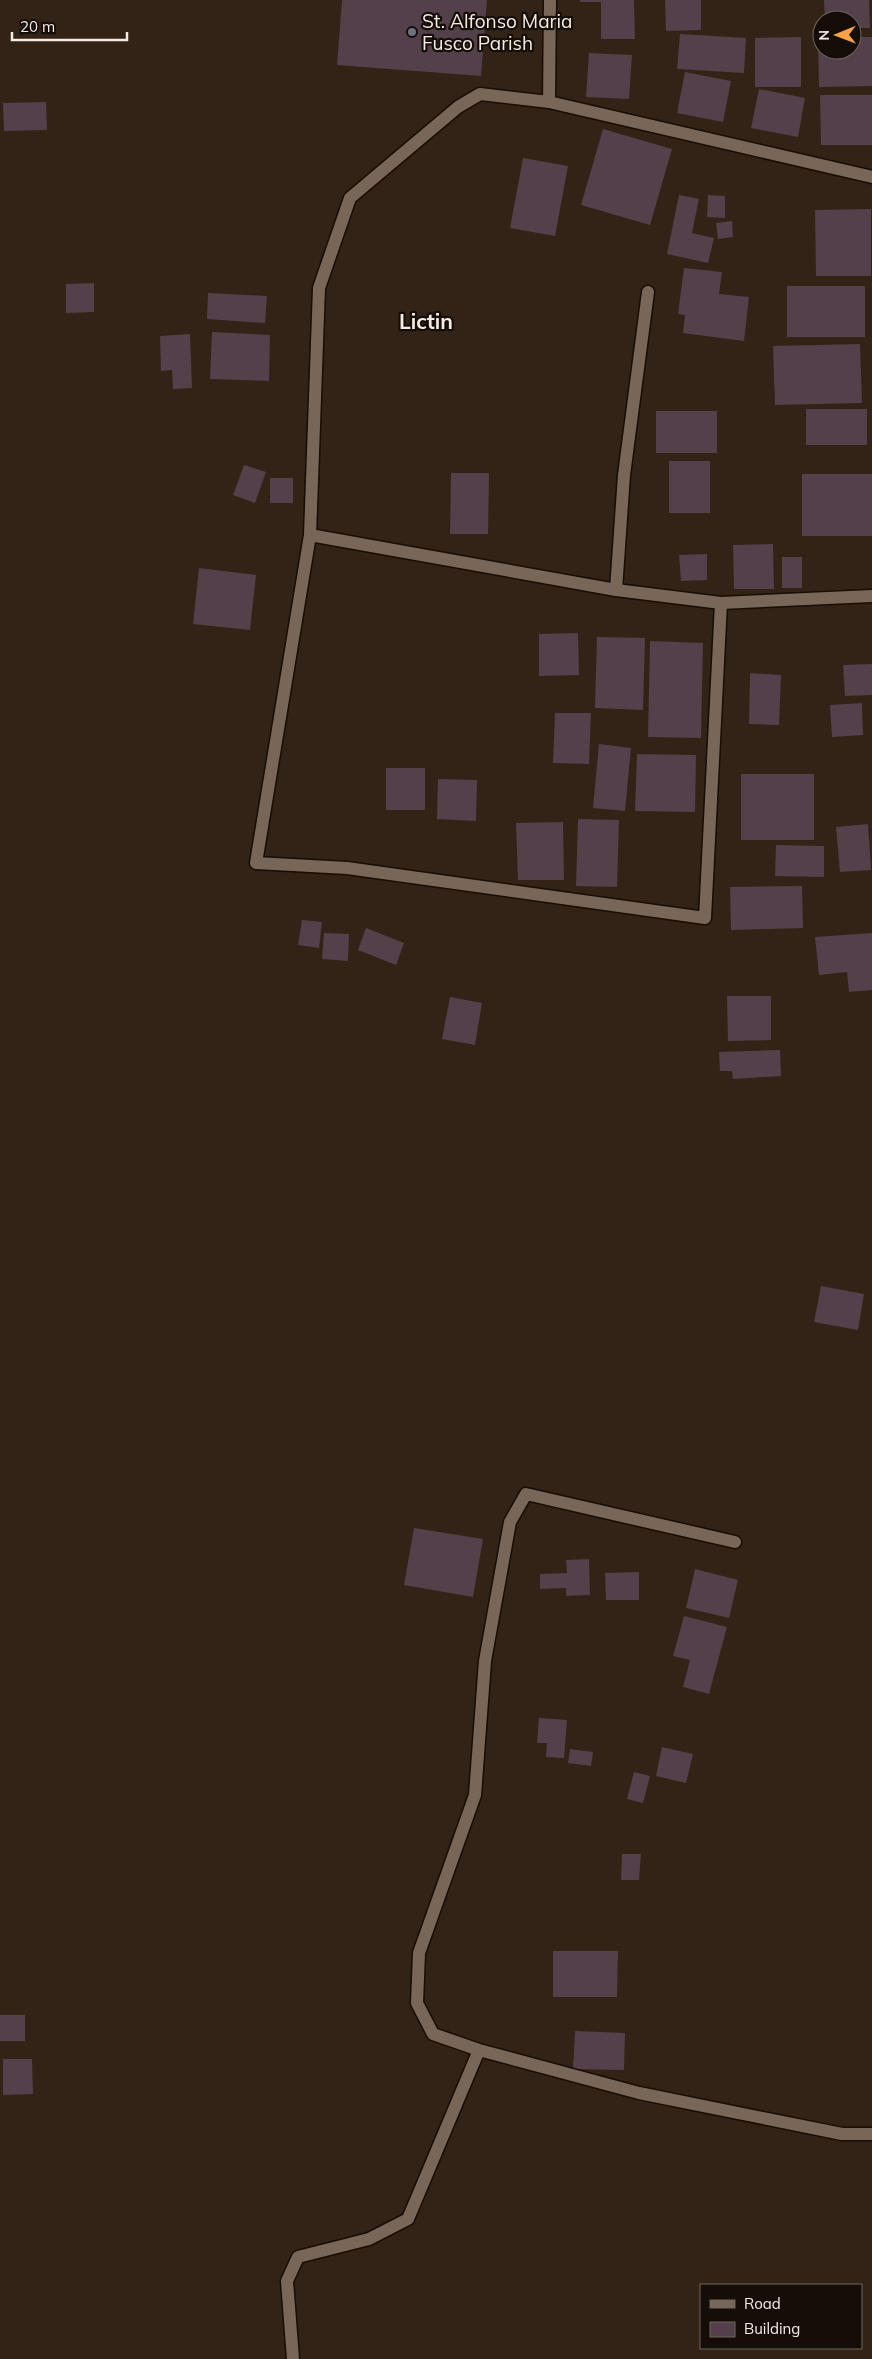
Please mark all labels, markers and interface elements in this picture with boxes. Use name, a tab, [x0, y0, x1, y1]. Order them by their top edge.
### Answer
place label: St. Alfonso Maria Fusco Parish	[422, 9, 572, 55]
scale bar	[12, 10, 128, 42]
north arrow	[812, 10, 862, 60]
text: 20 m	[20, 17, 55, 36]
marker: St. Alfonso Maria Fusco Parish	[406, 26, 418, 38]
text: N	[815, 30, 833, 41]
district label: Lictin	[399, 308, 453, 334]
legend	[700, 2284, 862, 2349]
text: Road	[744, 2294, 781, 2313]
text: Building	[744, 2319, 800, 2338]

